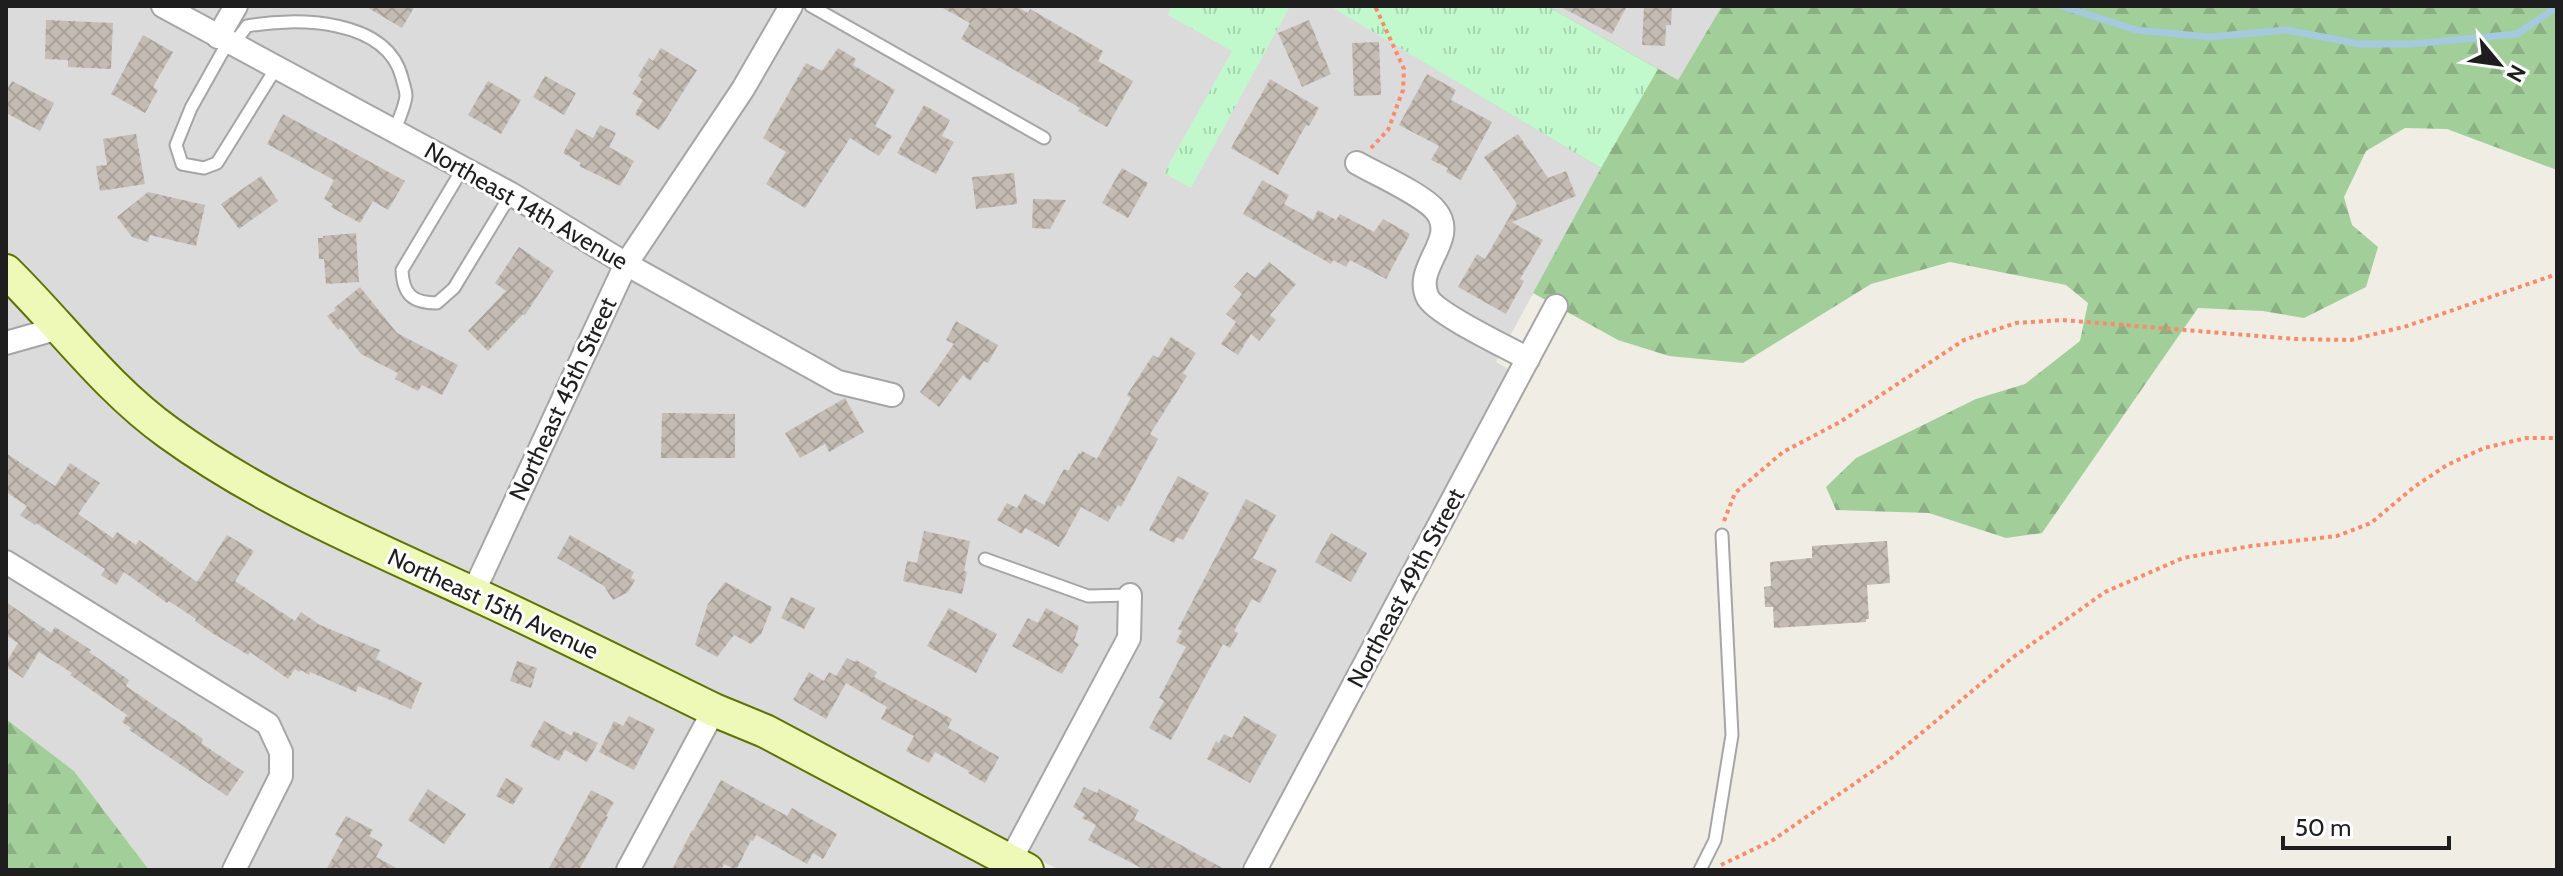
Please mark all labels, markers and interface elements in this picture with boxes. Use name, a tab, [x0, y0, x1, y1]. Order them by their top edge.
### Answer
north arrow	[2459, 24, 2539, 104]
text: N	[2500, 60, 2532, 87]
street label: Northeast 14th Avenue	[419, 136, 633, 276]
street label: Northeast 45th Street	[503, 293, 622, 505]
street label: Northeast 49th Street	[1341, 483, 1470, 692]
street label: Northeast 15th Avenue	[383, 542, 603, 665]
scale bar	[2283, 800, 2449, 850]
text: 50 m	[2295, 813, 2351, 842]

